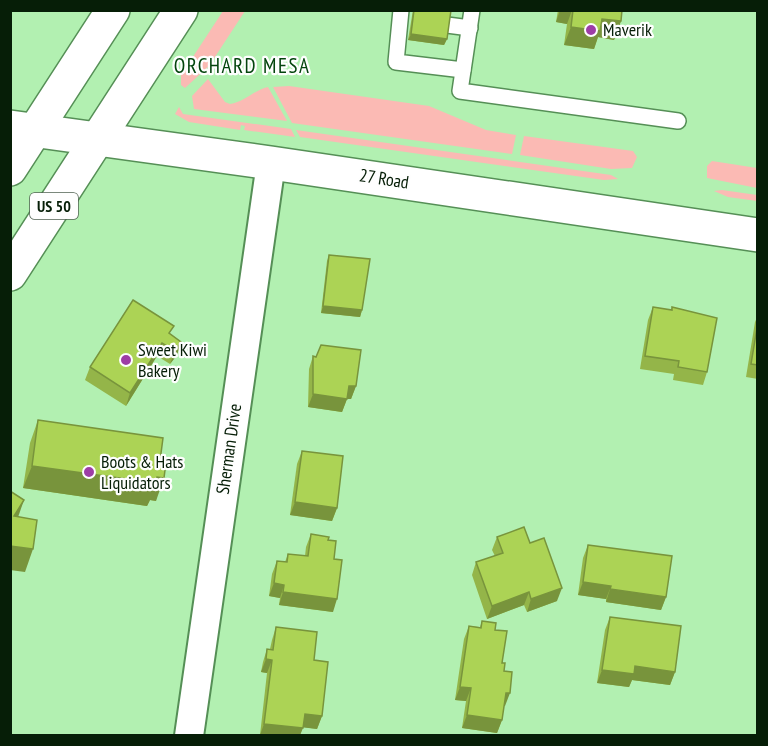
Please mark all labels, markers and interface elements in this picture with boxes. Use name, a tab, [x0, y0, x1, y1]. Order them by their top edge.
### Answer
place label: Maverik	[603, 18, 652, 41]
marker: Maverik	[584, 23, 598, 37]
district label: ORCHARD MESA	[174, 52, 310, 79]
street label: 27 Road	[358, 163, 411, 194]
road number: US 50	[30, 193, 78, 219]
place label: Sweet Kiwi Bakery	[138, 338, 207, 382]
marker: Sweet Kiwi Bakery	[119, 353, 133, 367]
street label: Sherman Drive	[211, 402, 246, 496]
place label: Boots & Hats Liquidators	[101, 450, 183, 494]
marker: Boots & Hats Liquidators	[82, 465, 96, 479]

